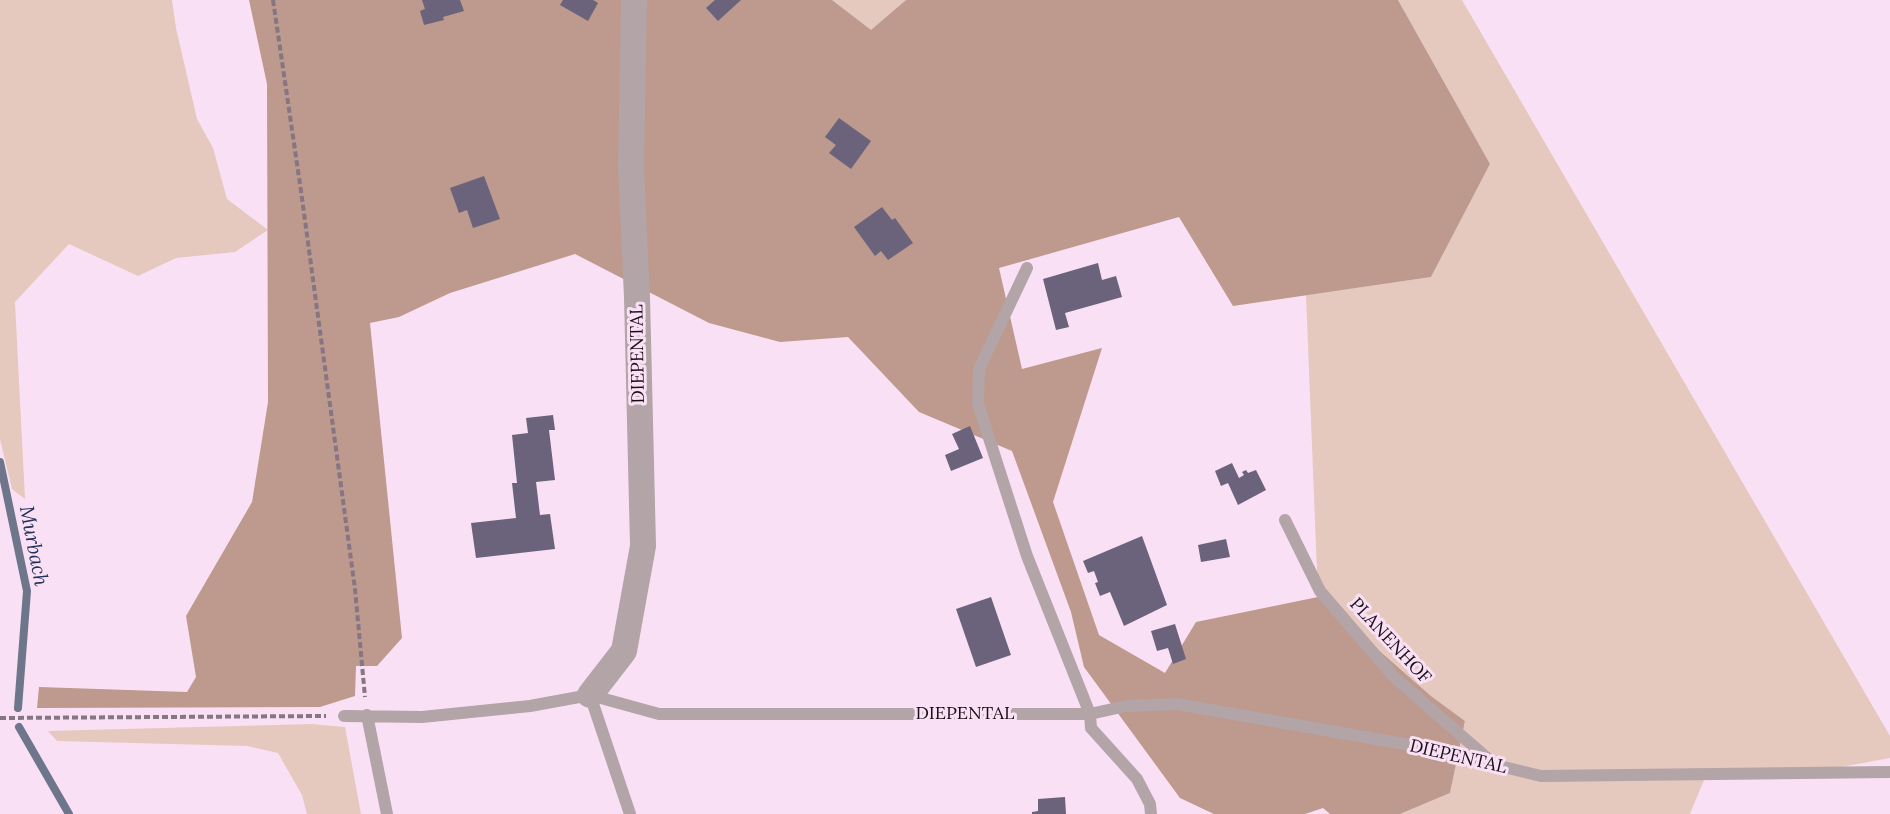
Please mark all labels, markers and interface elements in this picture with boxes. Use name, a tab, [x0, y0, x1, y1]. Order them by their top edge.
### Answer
street label: DIEPENTAL	[626, 304, 650, 404]
water label: Murbach	[13, 504, 53, 588]
street label: PLANENHOF	[1345, 594, 1435, 688]
street label: DIEPENTAL	[916, 703, 1014, 725]
street label: DIEPENTAL	[1407, 735, 1509, 779]

